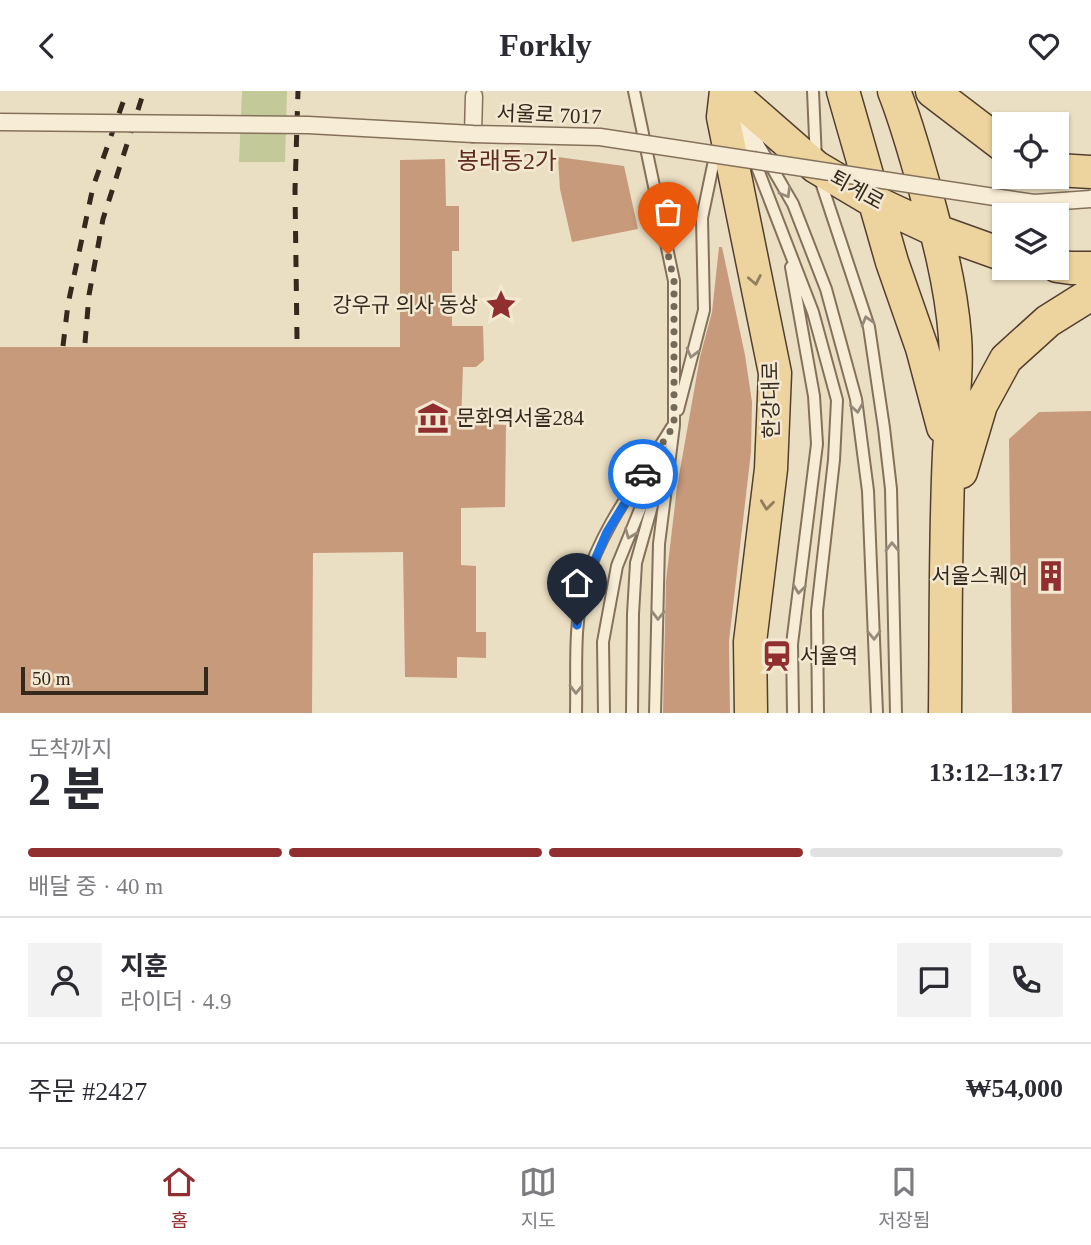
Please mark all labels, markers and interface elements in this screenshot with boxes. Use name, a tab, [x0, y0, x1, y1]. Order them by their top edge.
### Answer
icon: back	[28, 27, 66, 65]
text: Forkly	[499, 27, 592, 63]
icon: heart	[1025, 27, 1063, 65]
street label: 서울로 7017	[496, 101, 602, 129]
map controls	[992, 112, 1069, 280]
button: locate	[992, 112, 1069, 189]
district label: 봉래동2가	[457, 148, 557, 174]
street label: 퇴계로	[826, 165, 888, 215]
pin	[638, 182, 698, 254]
one-way arrow	[778, 185, 791, 198]
icon: bag	[649, 193, 687, 231]
button: layers	[992, 203, 1069, 280]
one-way arrow	[747, 274, 762, 286]
place icon: 강우규 의사 동상	[484, 288, 518, 322]
place label: 강우규 의사 동상	[332, 293, 478, 317]
one-way arrow	[860, 316, 875, 328]
one-way arrow	[686, 347, 701, 359]
street label: 한강대로	[758, 361, 784, 439]
museum icon: 문화역서울284	[416, 401, 450, 435]
one-way arrow	[849, 402, 864, 414]
place label: 문화역서울284	[456, 406, 585, 430]
courier	[608, 439, 678, 509]
icon: car	[624, 455, 662, 493]
one-way arrow	[759, 500, 774, 511]
one-way arrow	[624, 527, 638, 539]
one-way arrow	[884, 541, 900, 552]
pin	[547, 553, 607, 625]
building icon: 서울스퀘어	[1034, 559, 1068, 593]
icon: home	[558, 564, 596, 602]
place label: 서울스퀘어	[931, 564, 1028, 588]
one-way arrow	[792, 583, 807, 594]
one-way arrow	[650, 610, 665, 621]
one-way arrow	[866, 630, 881, 641]
station icon: 서울역	[760, 639, 794, 673]
place label: 서울역	[800, 644, 858, 668]
scale bar	[21, 664, 208, 696]
text: 50 m	[32, 668, 71, 689]
one-way arrow	[569, 684, 584, 695]
text: 도착까지	[28, 737, 113, 762]
text: 13:12–13:17	[929, 758, 1063, 787]
text: 2 분	[28, 764, 105, 815]
text: 배달 중 · 40 m	[28, 874, 163, 899]
button: person	[28, 943, 102, 1017]
button: chat	[897, 943, 971, 1017]
button: phone	[989, 943, 1063, 1017]
text: 지훈	[120, 952, 168, 981]
text: 라이더 · 4.9	[120, 989, 231, 1014]
text: ₩54,000	[966, 1074, 1063, 1103]
text: 주문 #2427	[28, 1077, 147, 1106]
tab: 홈	[160, 1163, 198, 1232]
tab: 지도	[519, 1163, 557, 1232]
tab: 저장됨	[878, 1163, 931, 1232]

